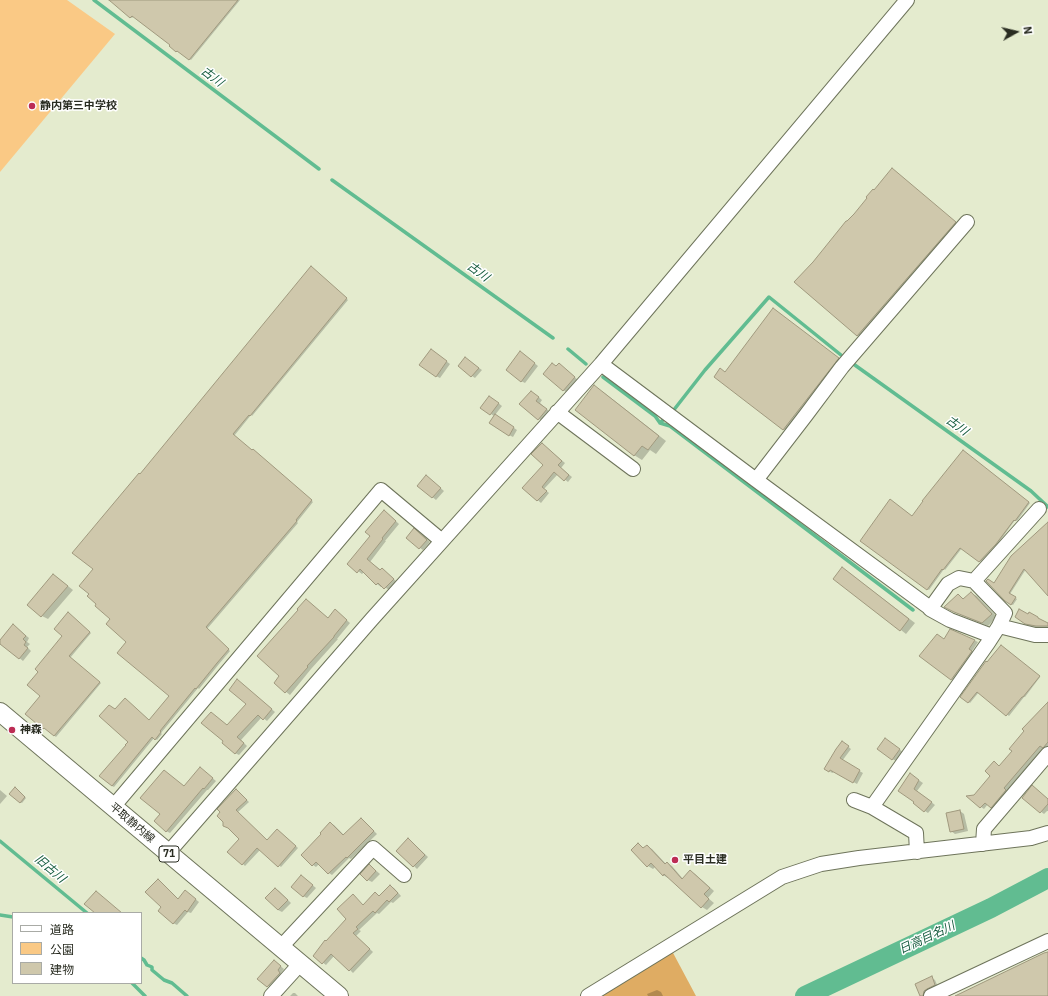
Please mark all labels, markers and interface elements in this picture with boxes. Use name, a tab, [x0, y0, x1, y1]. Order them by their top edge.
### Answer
north arrow	[996, 12, 1036, 52]
text: N	[1020, 25, 1035, 35]
water label: 古川	[198, 64, 226, 90]
place label: 静内第三中学校	[40, 99, 117, 113]
marker: 静内第三中学校	[27, 101, 37, 111]
water label: 古川	[464, 259, 492, 285]
water label: 古川	[943, 413, 971, 439]
place label: 神森	[20, 723, 42, 737]
marker: 神森	[7, 725, 17, 735]
street label: 平取静内線	[107, 800, 157, 846]
road number: 71	[159, 846, 179, 862]
water label: 旧古川	[32, 852, 68, 886]
place label: 平目土建	[683, 853, 727, 867]
marker: 平目土建	[670, 855, 680, 865]
legend	[12, 912, 142, 984]
water label: 日高目名川	[897, 919, 957, 957]
text: 道路	[50, 922, 74, 937]
text: 公園	[50, 942, 74, 957]
text: 建物	[50, 962, 74, 977]

